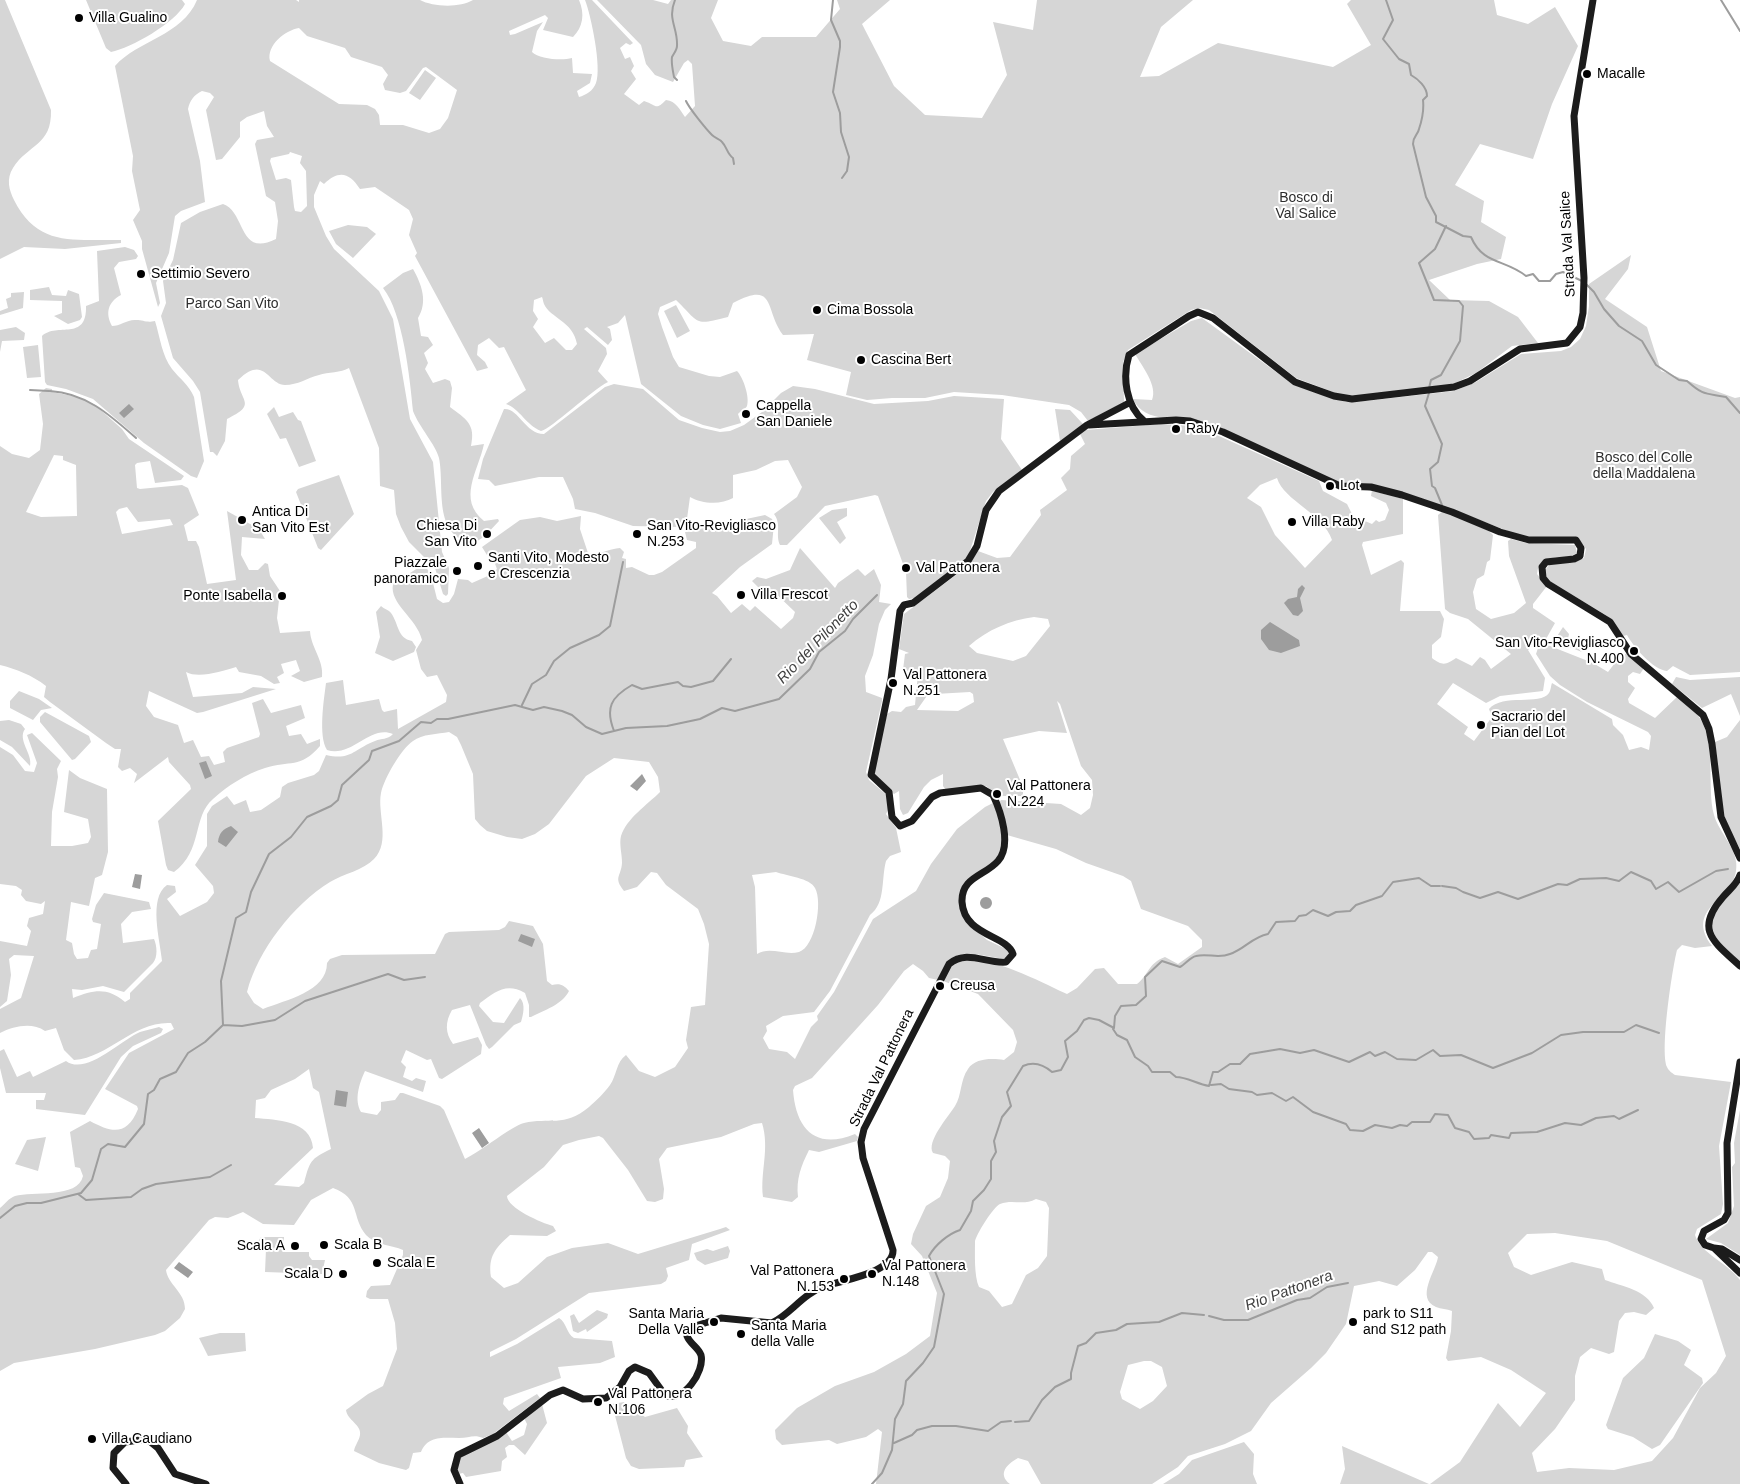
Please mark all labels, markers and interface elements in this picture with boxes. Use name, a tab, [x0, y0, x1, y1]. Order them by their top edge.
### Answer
place label: Villa Gualino	[89, 10, 167, 26]
marker: Villa Gualino	[73, 12, 85, 24]
place label: Macalle	[1597, 66, 1645, 82]
marker: Macalle	[1581, 68, 1593, 80]
park label: Bosco di Val Salice	[1275, 190, 1337, 222]
street label: Strada Val Salice	[1557, 190, 1579, 298]
place label: Settimio Severo	[151, 266, 250, 282]
marker: Settimio Severo	[135, 268, 147, 280]
park label: Parco San Vito	[185, 296, 279, 312]
place label: Cima Bossola	[827, 302, 913, 318]
marker: Cima Bossola	[811, 304, 823, 316]
place label: Cascina Bert	[871, 352, 951, 368]
marker: Cascina Bert	[855, 354, 867, 366]
place label: Cappella San Daniele	[756, 398, 832, 431]
marker: Cappella San Daniele	[740, 408, 752, 420]
place label: Raby	[1186, 421, 1219, 437]
marker: Raby	[1170, 423, 1182, 435]
park label: Bosco del Colle della Maddalena	[1593, 450, 1695, 482]
place label: Lot	[1340, 478, 1359, 494]
marker: Lot	[1324, 480, 1336, 492]
place label: Antica Di San Vito Est	[252, 504, 329, 536]
marker: Antica Di San Vito Est	[236, 514, 248, 526]
place label: Villa Raby	[1302, 514, 1365, 530]
marker: Villa Raby	[1286, 516, 1298, 528]
place label: Chiesa Di San Vito	[416, 518, 477, 550]
place label: San Vito-Revigliasco N.253	[647, 518, 776, 550]
marker: Chiesa Di San Vito	[481, 528, 493, 540]
marker: San Vito-Revigliasco N.253	[631, 528, 643, 540]
place label: Santi Vito, Modesto e Crescenzia	[488, 550, 609, 582]
place label: Piazzale panoramico	[374, 555, 447, 588]
marker: Santi Vito, Modesto e Crescenzia	[472, 560, 484, 572]
place label: Val Pattonera	[916, 560, 1000, 576]
marker: Val Pattonera	[900, 562, 912, 574]
marker: Piazzale panoramico	[451, 565, 463, 577]
place label: Villa Frescot	[751, 587, 828, 603]
place label: Ponte Isabella	[183, 588, 272, 604]
marker: Villa Frescot	[735, 589, 747, 601]
marker: Ponte Isabella	[276, 590, 288, 602]
water label: Rio del Pilonetto	[774, 596, 862, 688]
place label: San Vito-Revigliasco N.400	[1495, 635, 1624, 668]
marker: San Vito-Revigliasco N.400	[1628, 645, 1640, 657]
place label: Val Pattonera N.251	[903, 667, 987, 700]
marker: Val Pattonera N.251	[887, 677, 899, 689]
place label: Sacrario del Pian del Lot	[1491, 709, 1566, 742]
marker: Sacrario del Pian del Lot	[1475, 719, 1487, 731]
place label: Val Pattonera N.224	[1007, 778, 1091, 810]
marker: Val Pattonera N.224	[991, 788, 1003, 800]
place label: Creusa	[950, 978, 995, 994]
marker: Creusa	[934, 980, 946, 992]
street label: Strada Val Pattonera	[846, 1006, 918, 1130]
place label: Scala B	[334, 1237, 382, 1253]
place label: Scala A	[237, 1238, 285, 1254]
marker: Scala B	[318, 1239, 330, 1251]
marker: Scala A	[289, 1240, 301, 1252]
place label: Scala E	[387, 1255, 435, 1271]
marker: Scala E	[371, 1257, 383, 1269]
place label: Val Pattonera N.148	[882, 1258, 966, 1290]
place label: Val Pattonera N.153	[750, 1263, 834, 1295]
place label: Scala D	[284, 1266, 333, 1282]
water label: Rio Pattonera	[1243, 1267, 1335, 1315]
marker: Scala D	[337, 1268, 349, 1280]
marker: Val Pattonera N.148	[866, 1268, 878, 1280]
marker: Val Pattonera N.153	[838, 1273, 850, 1285]
place label: Santa Maria Della Valle	[629, 1306, 704, 1338]
place label: park to S11 and S12 path	[1363, 1306, 1446, 1338]
marker: Santa Maria Della Valle	[708, 1316, 720, 1328]
marker: park to S11 and S12 path	[1347, 1316, 1359, 1328]
place label: Santa Maria della Valle	[751, 1318, 826, 1350]
marker: Santa Maria della Valle	[735, 1328, 747, 1340]
place label: Val Pattonera N.106	[608, 1386, 692, 1418]
marker: Val Pattonera N.106	[592, 1396, 604, 1408]
place label: Villa Caudiano	[102, 1431, 192, 1447]
marker: Villa Caudiano	[86, 1433, 98, 1445]

